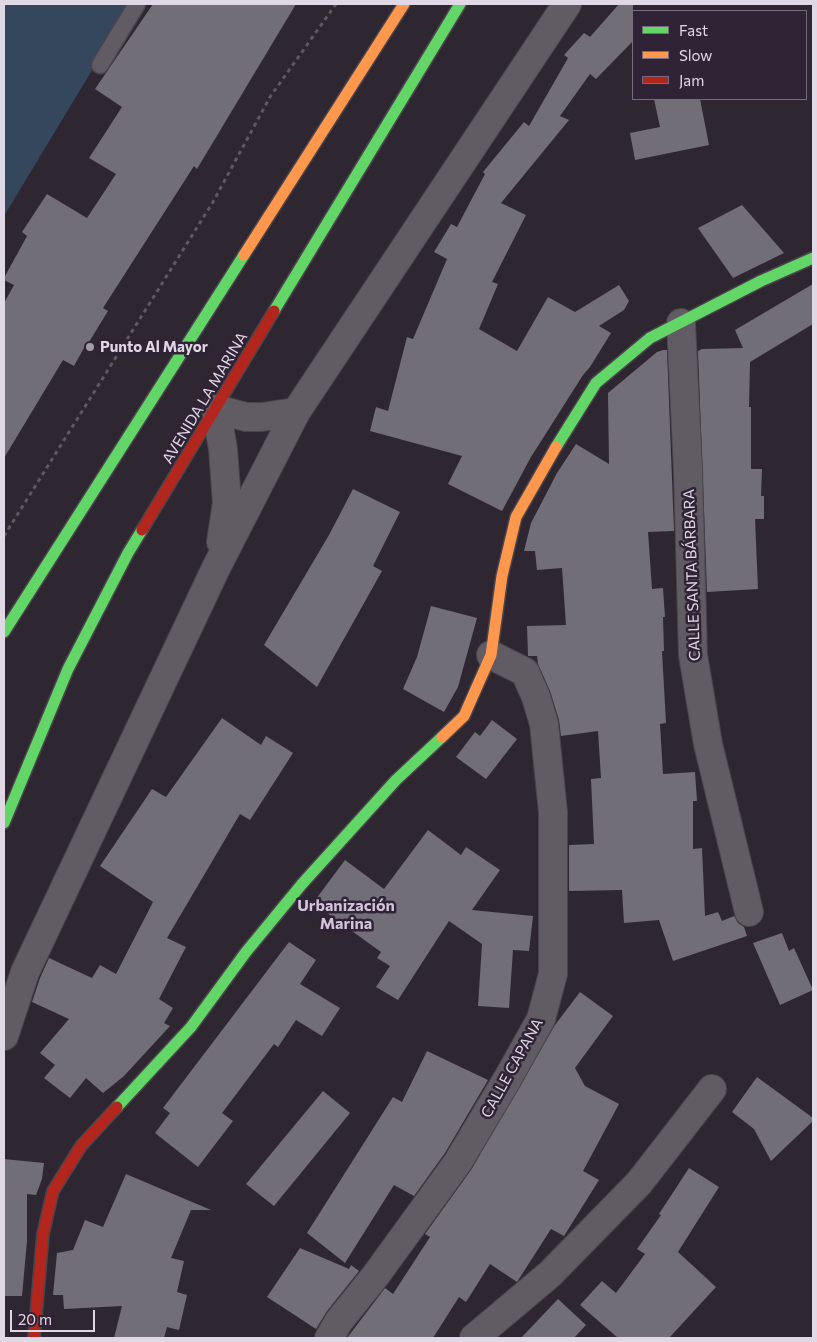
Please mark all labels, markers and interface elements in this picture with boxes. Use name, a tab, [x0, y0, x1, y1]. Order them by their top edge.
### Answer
legend	[632, 10, 807, 100]
text: Fast	[679, 21, 708, 39]
text: Slow	[679, 46, 712, 64]
text: Jam	[679, 71, 704, 89]
street label: AVENIDA LA MARINA	[159, 329, 251, 467]
place label: Punto Al Mayor	[100, 338, 208, 356]
marker: Punto Al Mayor	[84, 341, 96, 353]
street label: CALLE SANTA BÁRBARA	[680, 489, 704, 661]
district label: Urbanización Marina	[297, 896, 395, 934]
street label: CALLE CAPANA	[477, 1015, 547, 1121]
scale bar	[12, 1300, 98, 1332]
text: 20 m	[18, 1310, 52, 1328]

